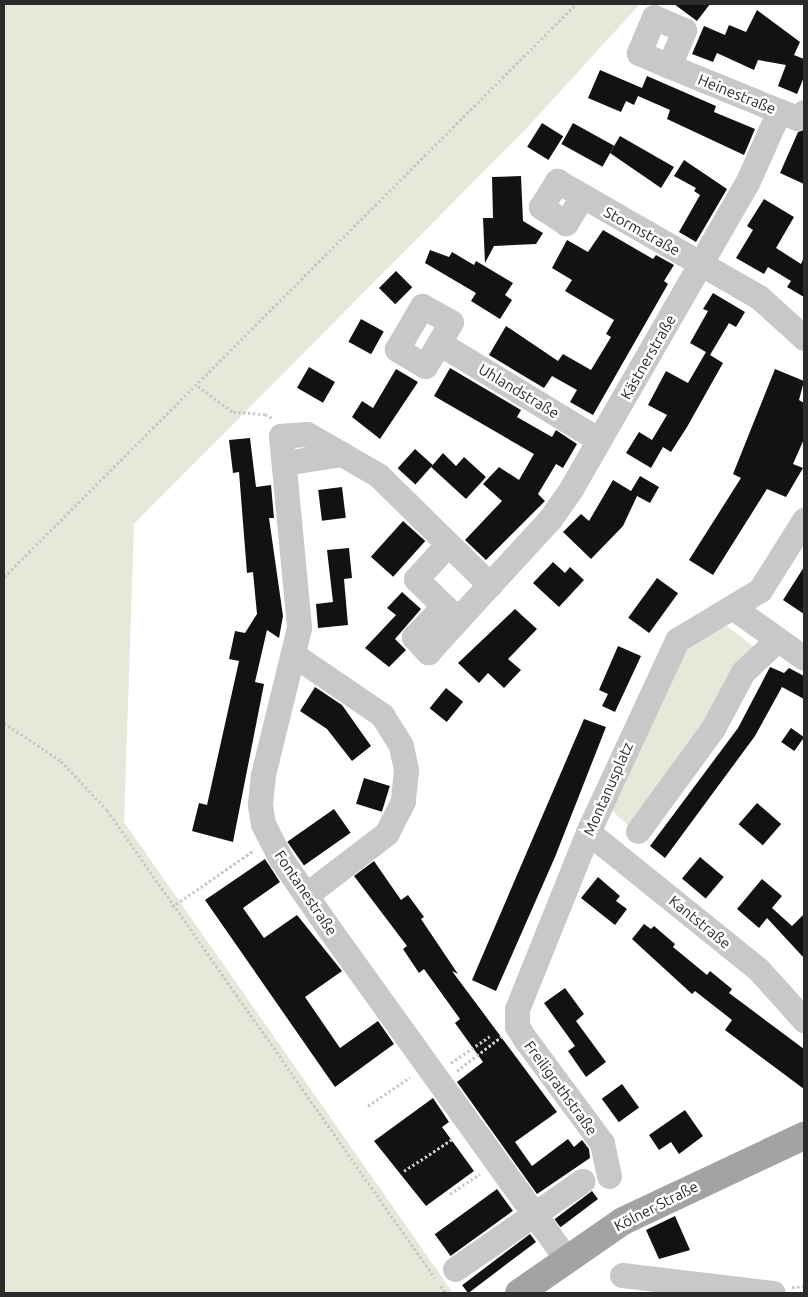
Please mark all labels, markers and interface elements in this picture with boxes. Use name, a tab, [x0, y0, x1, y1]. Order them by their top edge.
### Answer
street label: Heinestraße	[695, 70, 779, 118]
street label: Stormstraße	[601, 203, 683, 259]
street label: Kästnerstraße	[616, 311, 680, 403]
street label: Uhlandstraße	[475, 360, 563, 422]
street label: Montanusplatz	[579, 739, 637, 839]
street label: Fontanestraße	[271, 847, 341, 939]
street label: Kantstraße	[665, 892, 735, 952]
street label: Freiligrathstraße	[521, 1037, 601, 1139]
street label: Kölner Straße	[611, 1177, 701, 1235]

